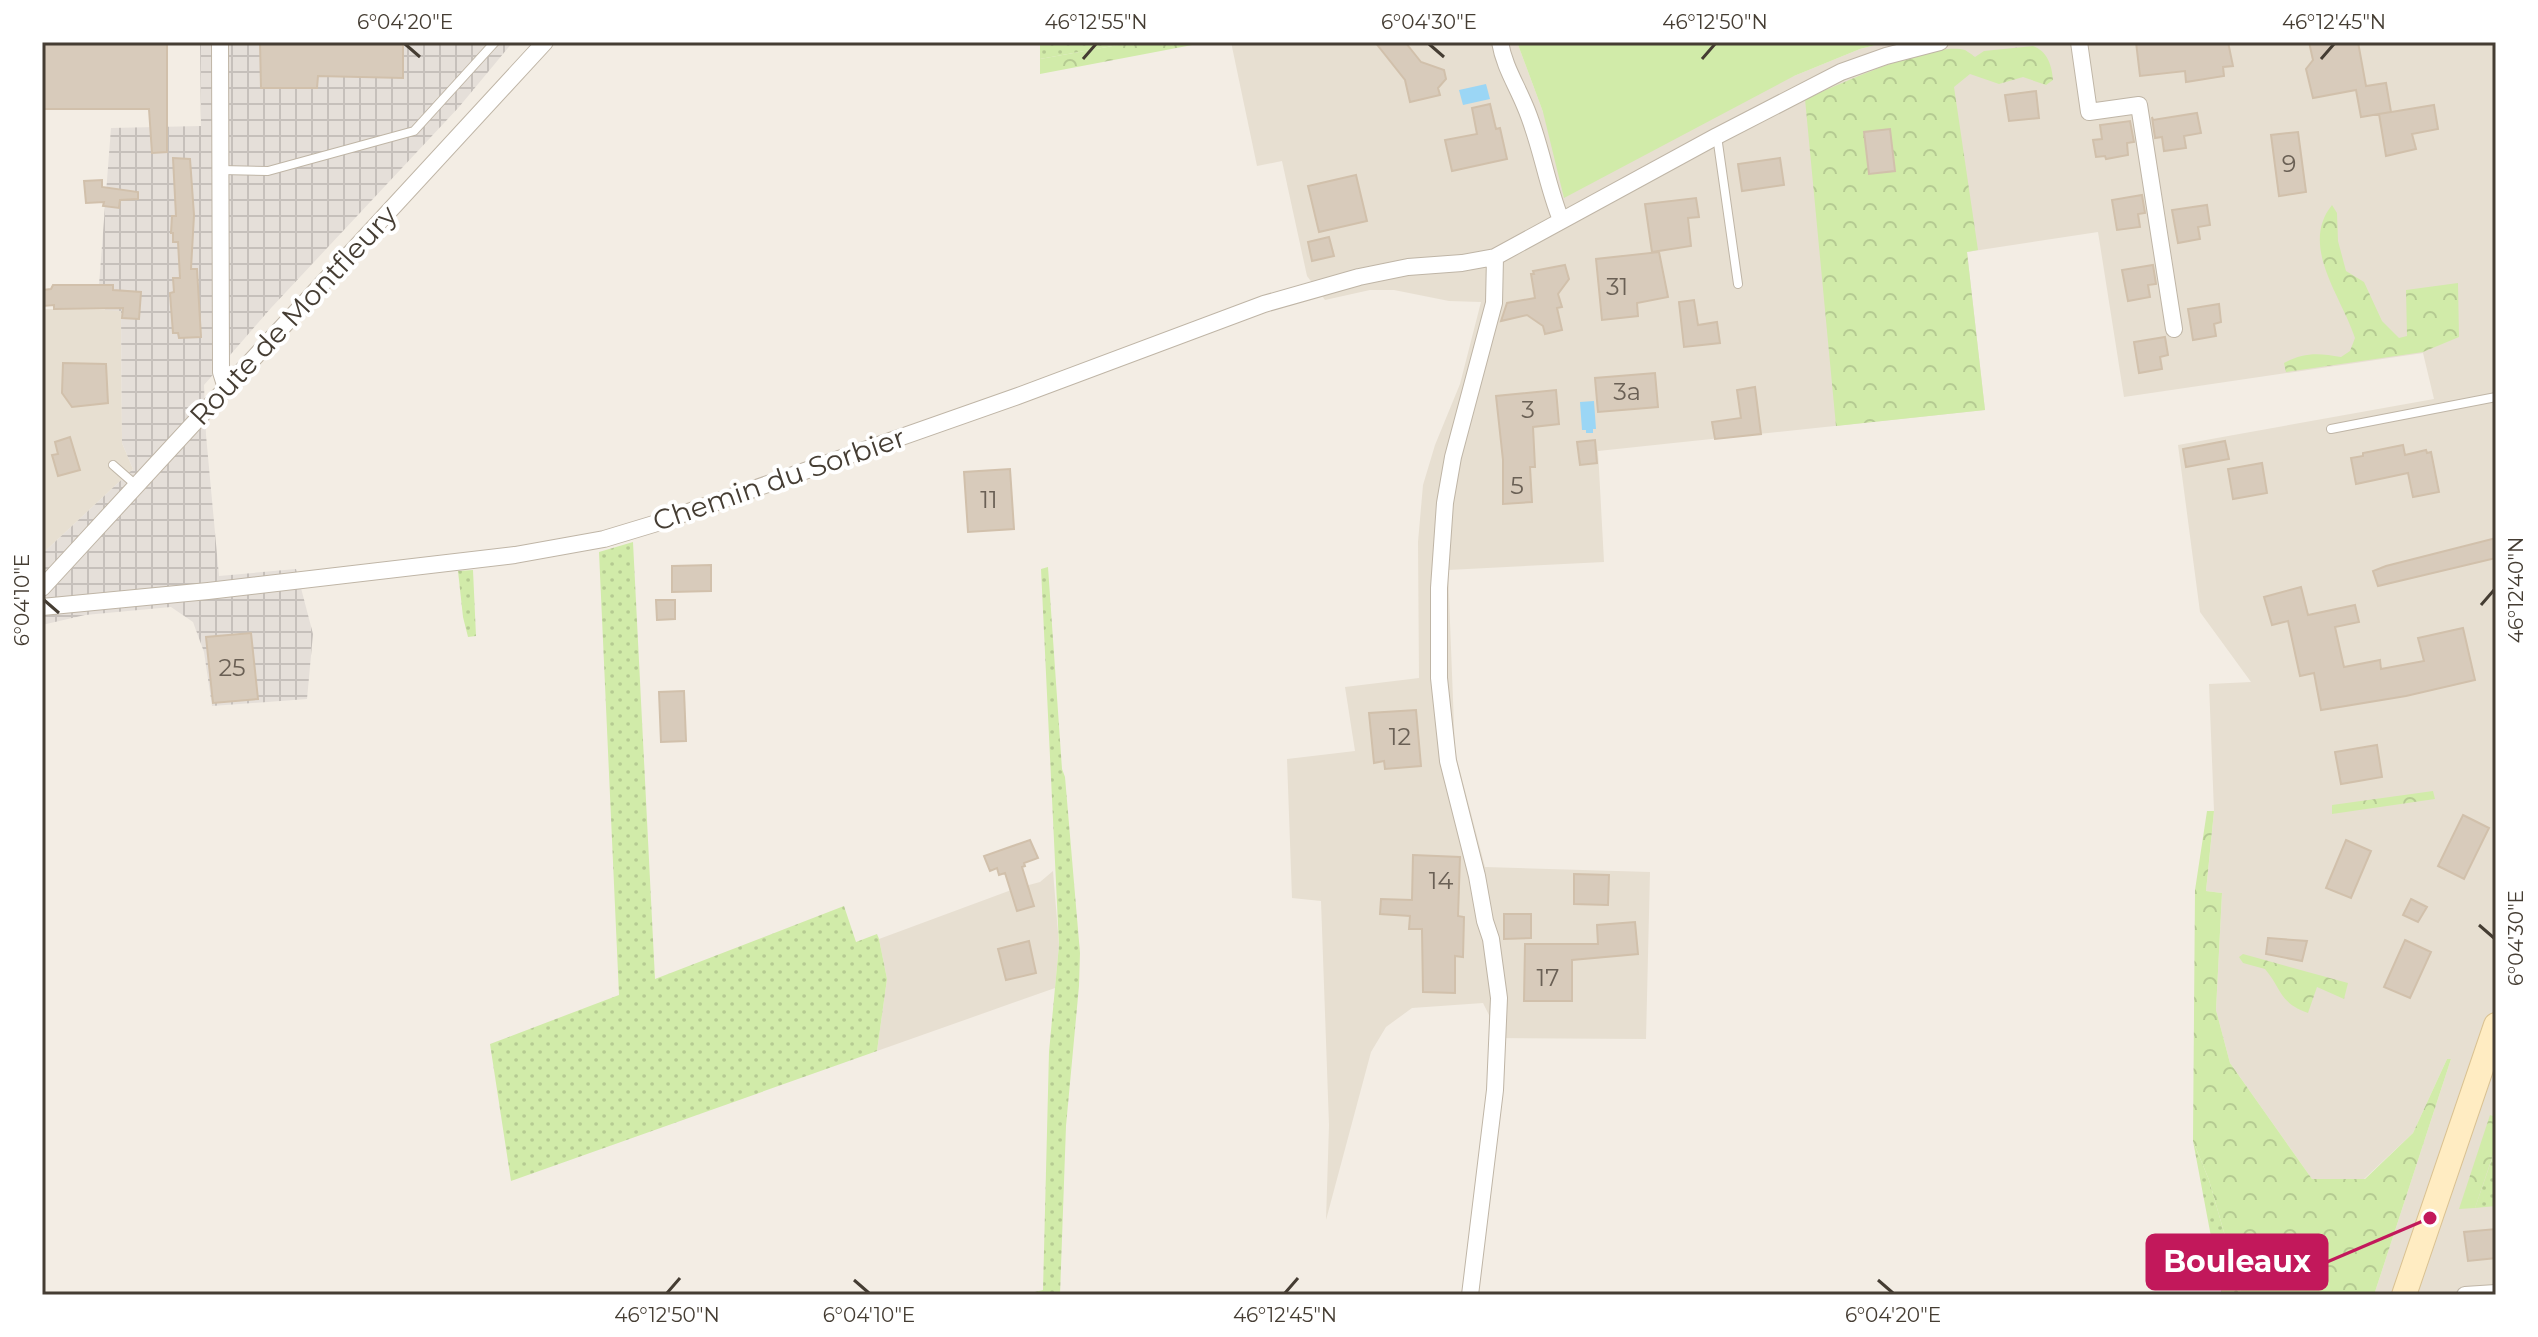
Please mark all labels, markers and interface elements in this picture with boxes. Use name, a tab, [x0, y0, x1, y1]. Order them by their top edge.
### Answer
text: 6°04'20"E	[357, 10, 453, 34]
text: 46°12'55"N	[1044, 10, 1148, 34]
text: 6°04'30"E	[1381, 10, 1477, 34]
text: 46°12'50"N	[1662, 10, 1768, 34]
text: 46°12'45"N	[2282, 10, 2386, 34]
house number: 9	[2282, 149, 2296, 178]
street label: Route de Montfleury	[182, 197, 404, 432]
house number: 31	[1606, 272, 1628, 301]
house number: 3a	[1613, 377, 1641, 406]
house number: 3	[1521, 395, 1535, 424]
street label: Chemin du Sorbier	[648, 420, 910, 538]
house number: 5	[1510, 471, 1524, 500]
house number: 11	[980, 485, 998, 514]
text: 46°12'40"N	[2504, 537, 2528, 643]
text: 6°04'10"E	[10, 554, 34, 646]
house number: 25	[218, 653, 246, 682]
house number: 12	[1389, 722, 1411, 751]
house number: 14	[1429, 866, 1453, 895]
text: 6°04'30"E	[2504, 890, 2528, 986]
house number: 17	[1537, 963, 1559, 992]
callout: Bouleaux	[2147, 1235, 2327, 1289]
text: Bouleaux	[2163, 1243, 2311, 1280]
text: 46°12'50"N	[614, 1303, 720, 1327]
text: 6°04'10"E	[823, 1303, 915, 1327]
text: 46°12'45"N	[1233, 1303, 1337, 1327]
text: 6°04'20"E	[1845, 1303, 1941, 1327]

